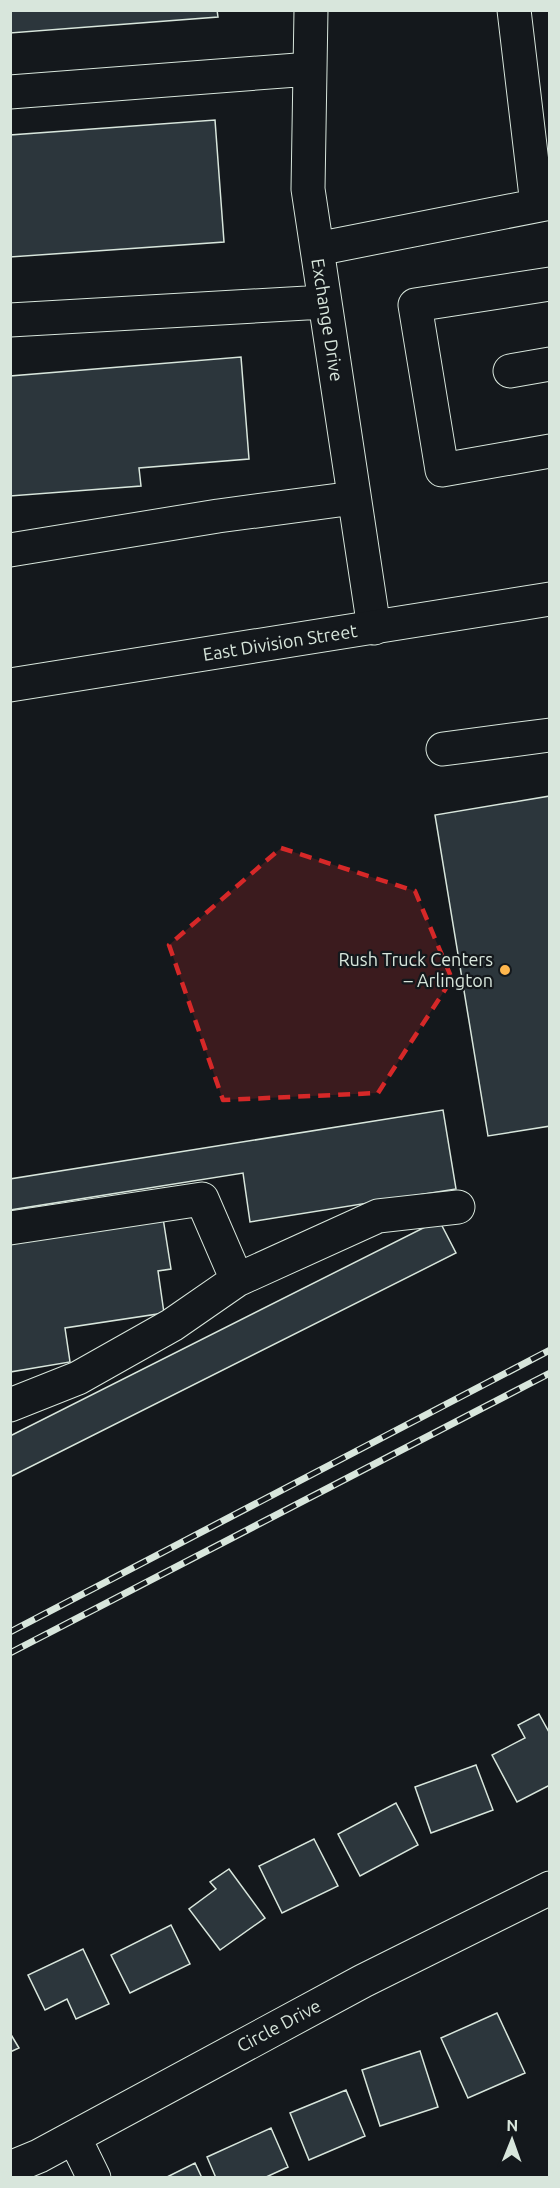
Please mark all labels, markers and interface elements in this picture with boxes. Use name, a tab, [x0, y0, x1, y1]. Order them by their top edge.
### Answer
street label: Exchange Drive	[308, 257, 348, 383]
street label: East Division Street	[201, 620, 358, 664]
place label: Rush Truck Centers – Arlington	[338, 949, 493, 990]
marker: Rush Truck Centers – Arlington	[498, 963, 512, 977]
street label: Circle Drive	[233, 1995, 324, 2056]
north arrow	[482, 2110, 542, 2170]
text: N	[506, 2116, 518, 2134]

